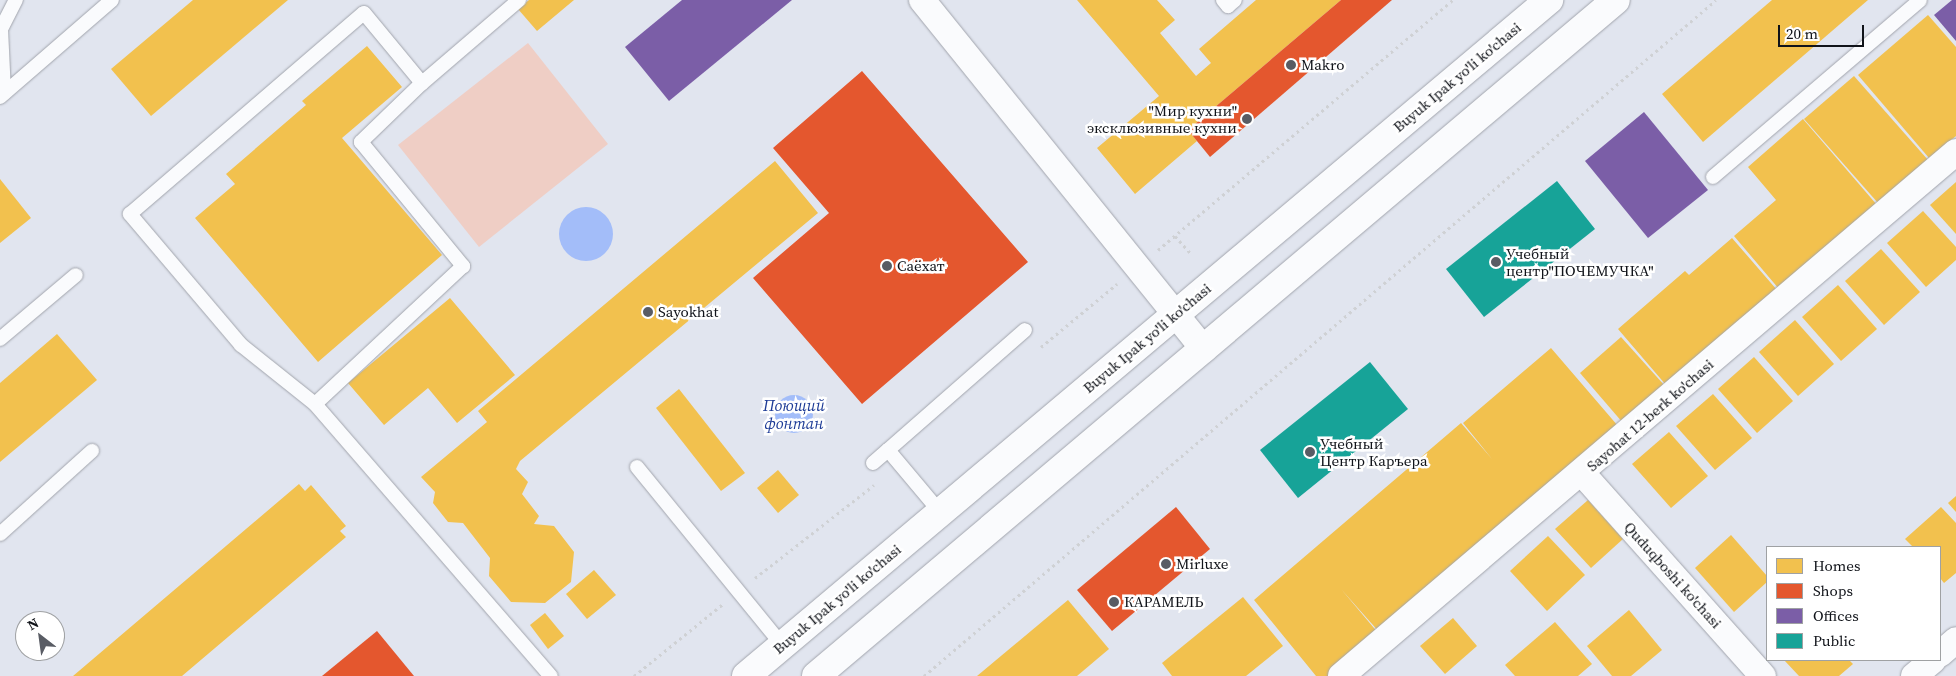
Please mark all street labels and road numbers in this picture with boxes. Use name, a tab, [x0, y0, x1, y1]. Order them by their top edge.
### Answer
street label: Buyuk Ipak yo'li ko'chasi	[1389, 18, 1525, 136]
street label: Buyuk Ipak yo'li ko'chasi	[1079, 279, 1215, 397]
street label: Sayohat 12-berk ko'chasi	[1583, 355, 1717, 475]
street label: Quduqboshi ko'chasi	[1620, 518, 1726, 632]
street label: Buyuk Ipak yo'li ko'chasi	[769, 540, 905, 658]

